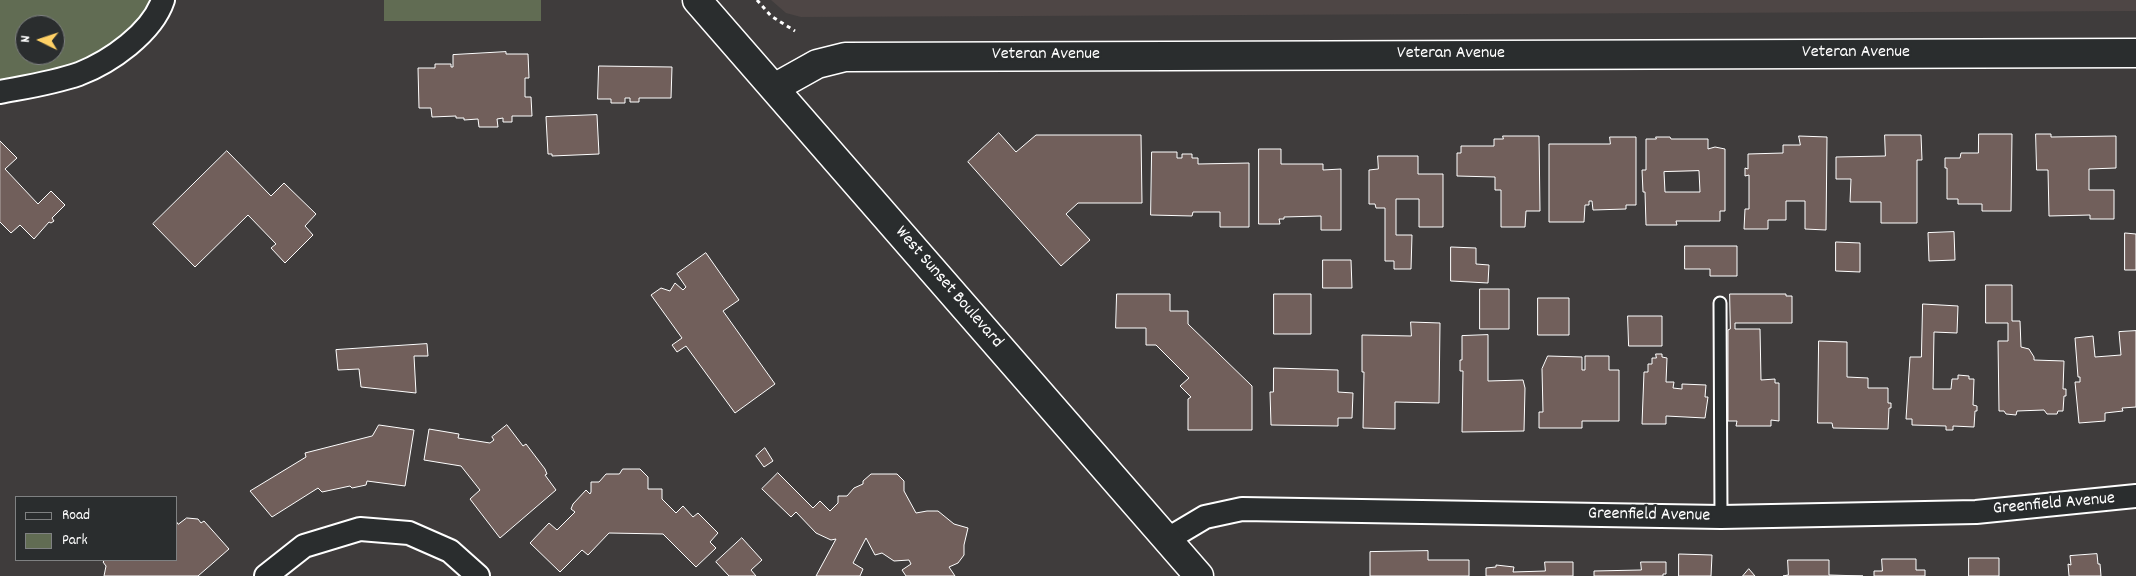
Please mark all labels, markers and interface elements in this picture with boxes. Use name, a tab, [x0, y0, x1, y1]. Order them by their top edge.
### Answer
north arrow	[15, 15, 65, 65]
text: N	[16, 35, 36, 43]
street label: Veteran Avenue	[1802, 43, 1910, 65]
street label: Veteran Avenue	[1397, 44, 1505, 66]
street label: Veteran Avenue	[992, 45, 1100, 67]
street label: West Sunset Boulevard	[889, 223, 1007, 353]
street label: Greenfield Avenue	[1992, 489, 2116, 521]
legend	[15, 496, 178, 561]
street label: Greenfield Avenue	[1588, 504, 1710, 528]
text: Road	[62, 505, 90, 527]
text: Park	[62, 530, 88, 552]

